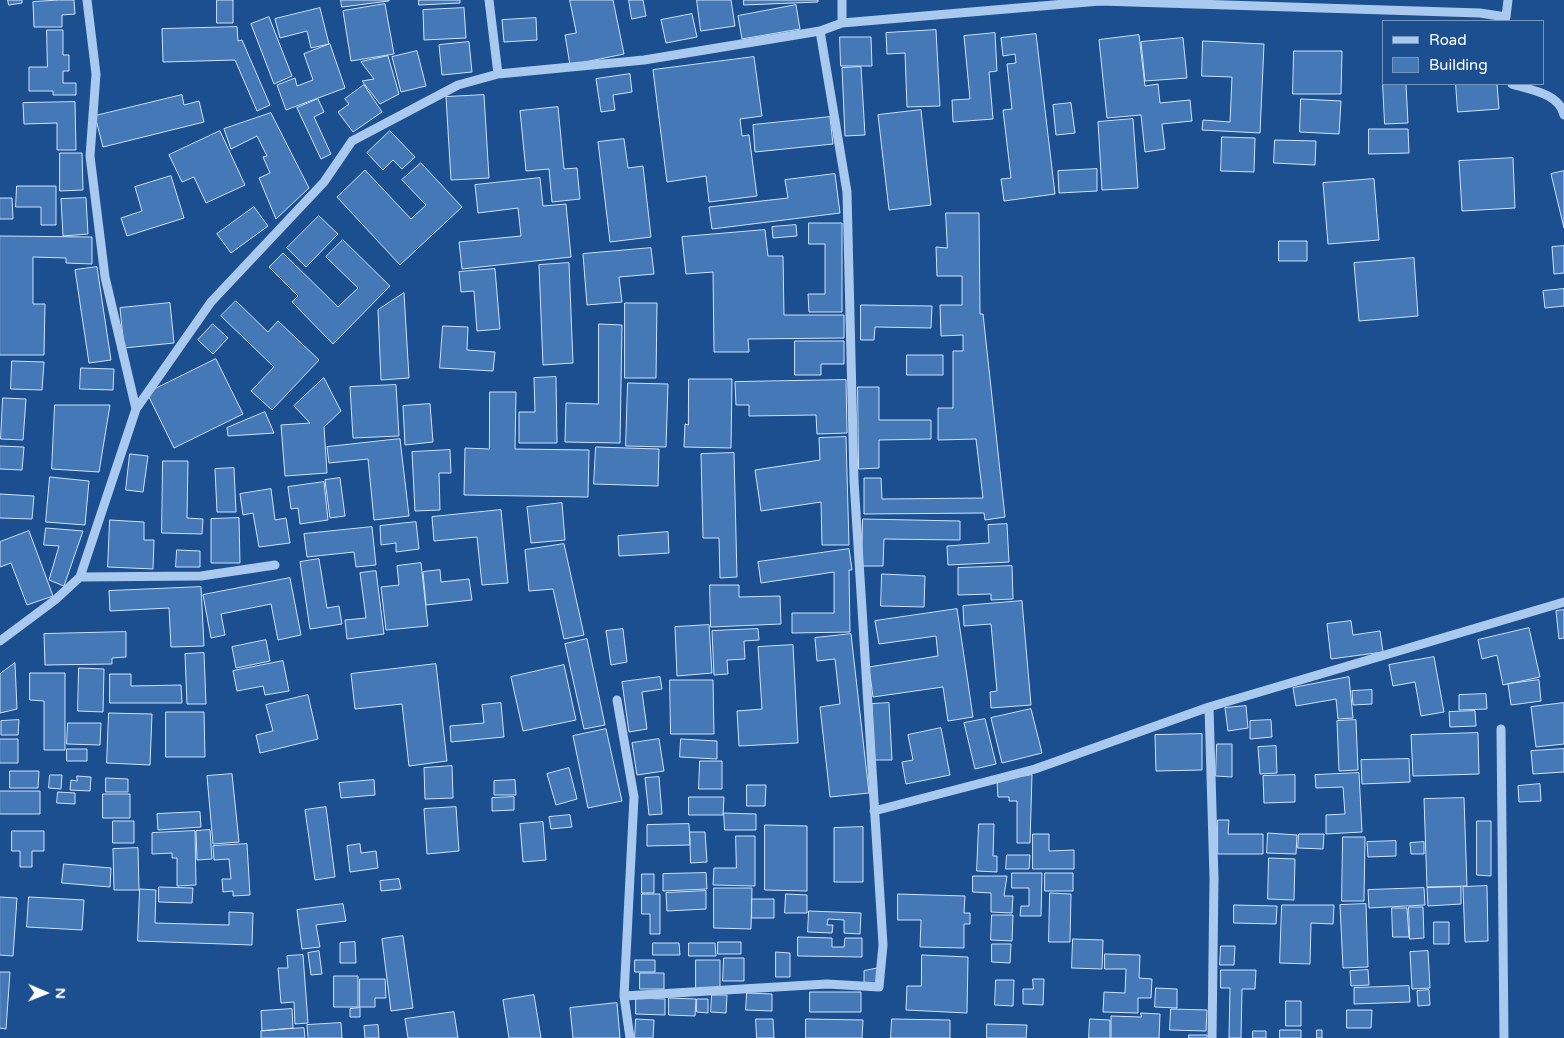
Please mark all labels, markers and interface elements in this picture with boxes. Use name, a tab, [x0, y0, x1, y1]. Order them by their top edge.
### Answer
legend	[1382, 20, 1544, 85]
text: Road	[1429, 31, 1467, 49]
text: Building	[1429, 56, 1488, 74]
north arrow	[20, 968, 70, 1018]
text: N	[52, 987, 69, 999]

